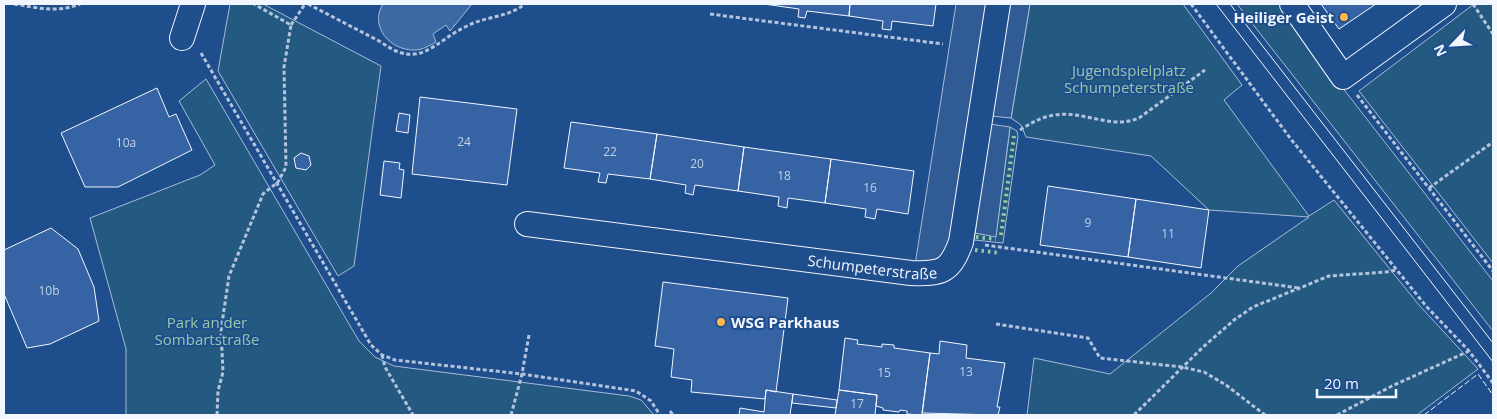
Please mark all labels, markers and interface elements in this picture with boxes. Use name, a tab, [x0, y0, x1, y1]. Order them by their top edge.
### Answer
place label: Heiliger Geist	[1234, 7, 1334, 27]
marker: Heiliger Geist	[1338, 11, 1350, 23]
north arrow	[1427, 20, 1477, 70]
text: N	[1429, 42, 1451, 60]
park label: Jugendspielplatz Schumpeterstraße	[1064, 60, 1194, 97]
house number: 24	[457, 133, 471, 150]
house number: 10a	[116, 134, 136, 151]
house number: 22	[603, 143, 617, 160]
house number: 20	[690, 155, 704, 172]
house number: 18	[777, 167, 791, 184]
house number: 16	[863, 179, 877, 196]
house number: 9	[1085, 214, 1092, 231]
house number: 11	[1161, 225, 1175, 242]
street label: Schumpeterstraße	[806, 250, 938, 283]
house number: 10b	[38, 282, 60, 299]
park label: Park an der Sombartstraße	[155, 312, 259, 349]
place label: WSG Parkhaus	[731, 312, 839, 332]
marker: WSG Parkhaus	[715, 316, 727, 328]
house number: 13	[959, 363, 973, 380]
house number: 15	[877, 364, 891, 381]
scale bar	[1317, 366, 1396, 398]
text: 20 m	[1324, 373, 1359, 393]
house number: 17	[850, 395, 864, 412]

